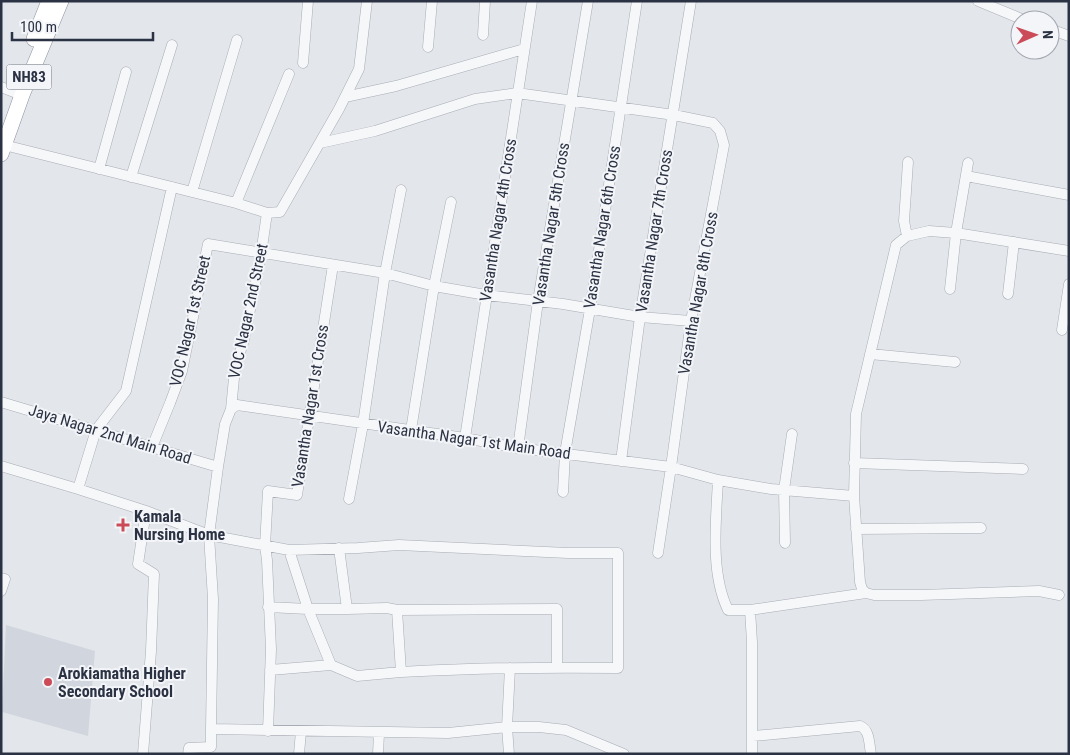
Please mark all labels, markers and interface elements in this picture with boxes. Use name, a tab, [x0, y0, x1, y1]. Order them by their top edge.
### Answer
scale bar	[12, 10, 154, 42]
north arrow	[1010, 10, 1060, 60]
text: 100 m	[20, 18, 57, 36]
text: N	[1040, 30, 1056, 39]
road number: NH83	[6, 64, 52, 90]
street label: Vasantha Nagar 4th Cross	[476, 137, 520, 303]
street label: Vasantha Nagar 5th Cross	[529, 141, 573, 307]
street label: Vasantha Nagar 6th Cross	[580, 144, 624, 310]
street label: Vasantha Nagar 7th Cross	[632, 148, 676, 314]
street label: Vasantha Nagar 8th Cross	[674, 210, 722, 376]
street label: VOC Nagar 2nd Street	[224, 241, 272, 380]
street label: VOC Nagar 1st Street	[166, 253, 214, 388]
street label: Vasantha Nagar 1st Cross	[288, 323, 332, 489]
street label: Jaya Nagar 2nd Main Road	[26, 400, 194, 468]
street label: Vasantha Nagar 1st Main Road	[376, 417, 572, 463]
place label: Kamala Nursing Home	[134, 507, 226, 544]
marker: Kamala Nursing Home	[116, 518, 130, 532]
place label: Arokiamatha Higher Secondary School	[58, 664, 186, 701]
marker: Arokiamatha Higher Secondary School	[42, 676, 54, 688]

